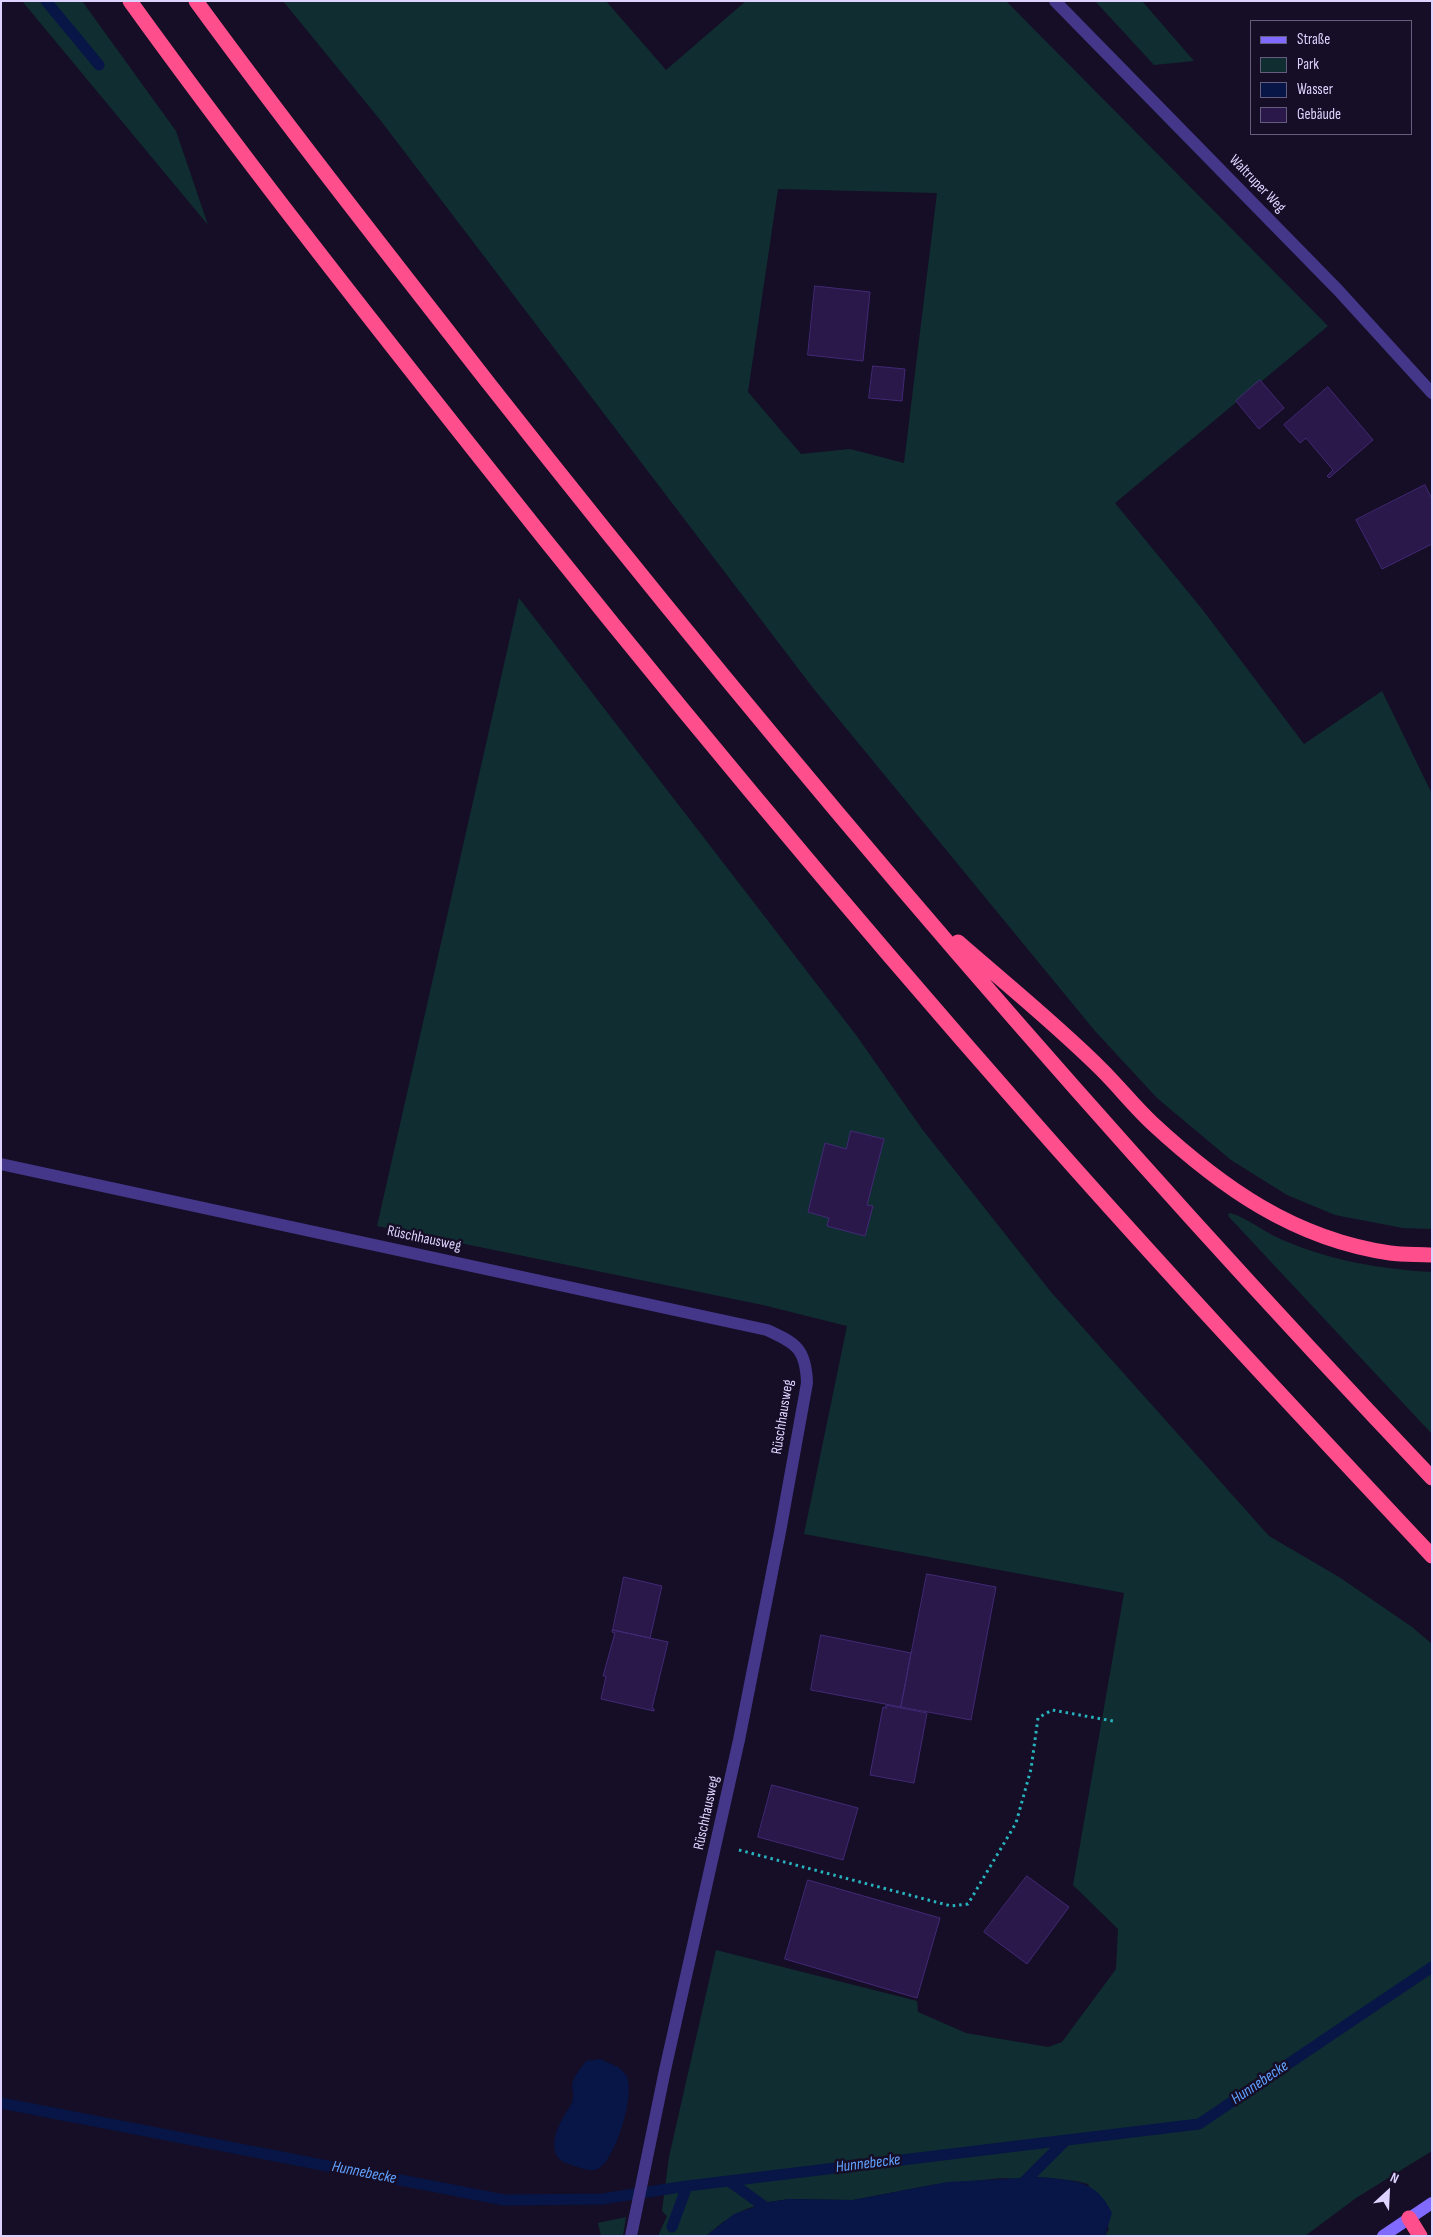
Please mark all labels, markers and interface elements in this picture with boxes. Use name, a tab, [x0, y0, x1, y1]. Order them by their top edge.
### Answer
legend	[1250, 20, 1413, 135]
text: Straße	[1297, 30, 1330, 49]
text: Park	[1297, 55, 1319, 74]
text: Wasser	[1297, 80, 1333, 99]
text: Gebäude	[1297, 105, 1341, 124]
street label: Waltruper Weg	[1225, 151, 1289, 217]
street label: Rüschhausweg	[385, 1222, 463, 1256]
street label: Rüschhausweg	[768, 1378, 798, 1456]
street label: Rüschhausweg	[690, 1774, 724, 1852]
water label: Hunnebecke	[1228, 2057, 1292, 2109]
water label: Hunnebecke	[835, 2151, 901, 2177]
water label: Hunnebecke	[330, 2157, 398, 2189]
north arrow	[1363, 2167, 1413, 2217]
text: N	[1388, 2169, 1402, 2187]

